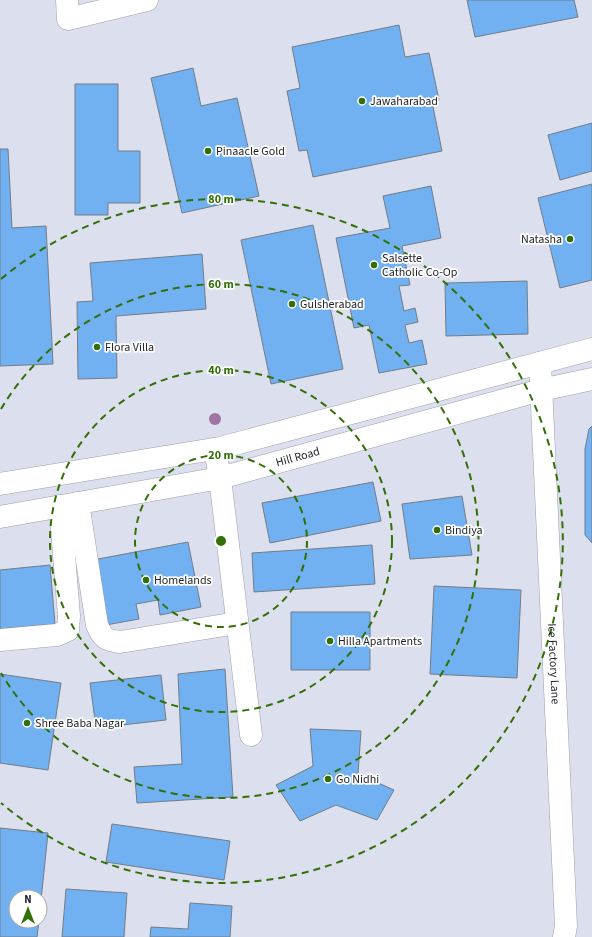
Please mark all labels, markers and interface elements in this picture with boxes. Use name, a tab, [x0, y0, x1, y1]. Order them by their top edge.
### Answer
place label: Jawaharabad	[370, 93, 438, 110]
marker: Jawaharabad	[357, 96, 367, 106]
place label: Pinaacle Gold	[216, 143, 285, 160]
marker: Pinaacle Gold	[203, 146, 213, 156]
text: 80 m	[208, 191, 234, 208]
place label: Natasha	[521, 231, 562, 248]
marker: Natasha	[565, 234, 575, 244]
place label: Salsette Catholic Co-Op	[382, 250, 458, 281]
marker: Salsette Catholic Co-Op	[369, 260, 379, 270]
text: 60 m	[208, 276, 234, 293]
place label: Gulsherabad	[300, 296, 364, 313]
marker: Gulsherabad	[287, 299, 297, 309]
place label: Flora Villa	[105, 339, 154, 356]
marker: Flora Villa	[92, 342, 102, 352]
text: 40 m	[208, 362, 234, 379]
street label: Hill Road	[274, 443, 322, 471]
text: 20 m	[208, 447, 234, 464]
place label: Bindiya	[445, 522, 483, 539]
marker: Bindiya	[432, 525, 442, 535]
centre of rings	[214, 534, 228, 548]
place label: Homelands	[154, 572, 212, 589]
marker: Homelands	[141, 575, 151, 585]
street label: Ice Factory Lane	[543, 623, 564, 705]
place label: Hilla Apartments	[338, 633, 422, 650]
marker: Hilla Apartments	[325, 636, 335, 646]
place label: Shree Baba Nagar	[35, 715, 125, 732]
marker: Shree Baba Nagar	[22, 718, 32, 728]
place label: Go Nidhi	[336, 771, 379, 788]
marker: Go Nidhi	[323, 774, 333, 784]
north arrow	[8, 889, 48, 929]
text: N	[24, 892, 32, 907]

